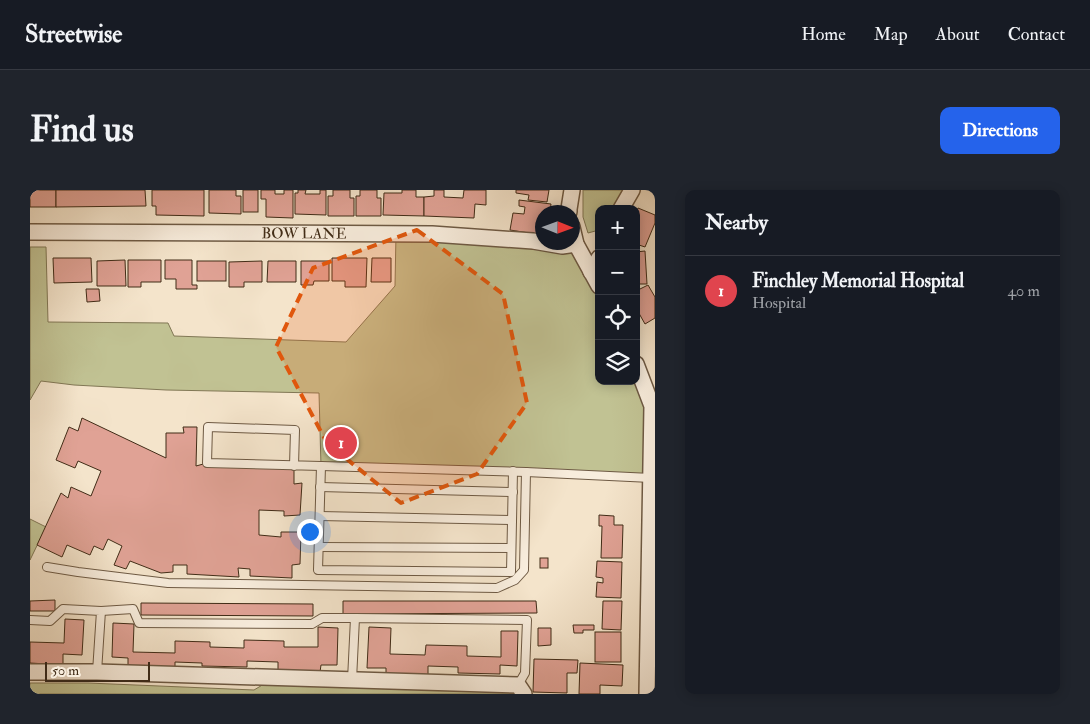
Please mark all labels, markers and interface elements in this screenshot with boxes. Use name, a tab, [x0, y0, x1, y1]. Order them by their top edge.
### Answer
text: Streetwise	[25, 19, 122, 50]
text: Home	[801, 23, 846, 46]
text: Map	[874, 23, 908, 46]
text: About	[936, 23, 980, 46]
text: Contact	[1008, 23, 1065, 46]
button: Directions	[940, 107, 1060, 154]
text: Find us	[30, 108, 134, 152]
north arrow	[535, 205, 580, 250]
map controls	[595, 205, 640, 385]
button: +	[595, 205, 640, 250]
text: Nearby	[705, 209, 768, 236]
street label: BOW LANE	[261, 224, 347, 243]
button: −	[595, 250, 640, 295]
text: Finchley Memorial Hospital	[752, 269, 964, 293]
text: 1	[718, 281, 724, 301]
text: 40 m	[1007, 281, 1040, 301]
text: Hospital	[752, 293, 806, 313]
button: locate	[595, 295, 640, 340]
button: layers	[595, 340, 640, 385]
pin: 1	[325, 424, 357, 462]
your location	[297, 519, 323, 545]
scale bar	[45, 659, 150, 682]
text: 50 m	[52, 662, 79, 679]

